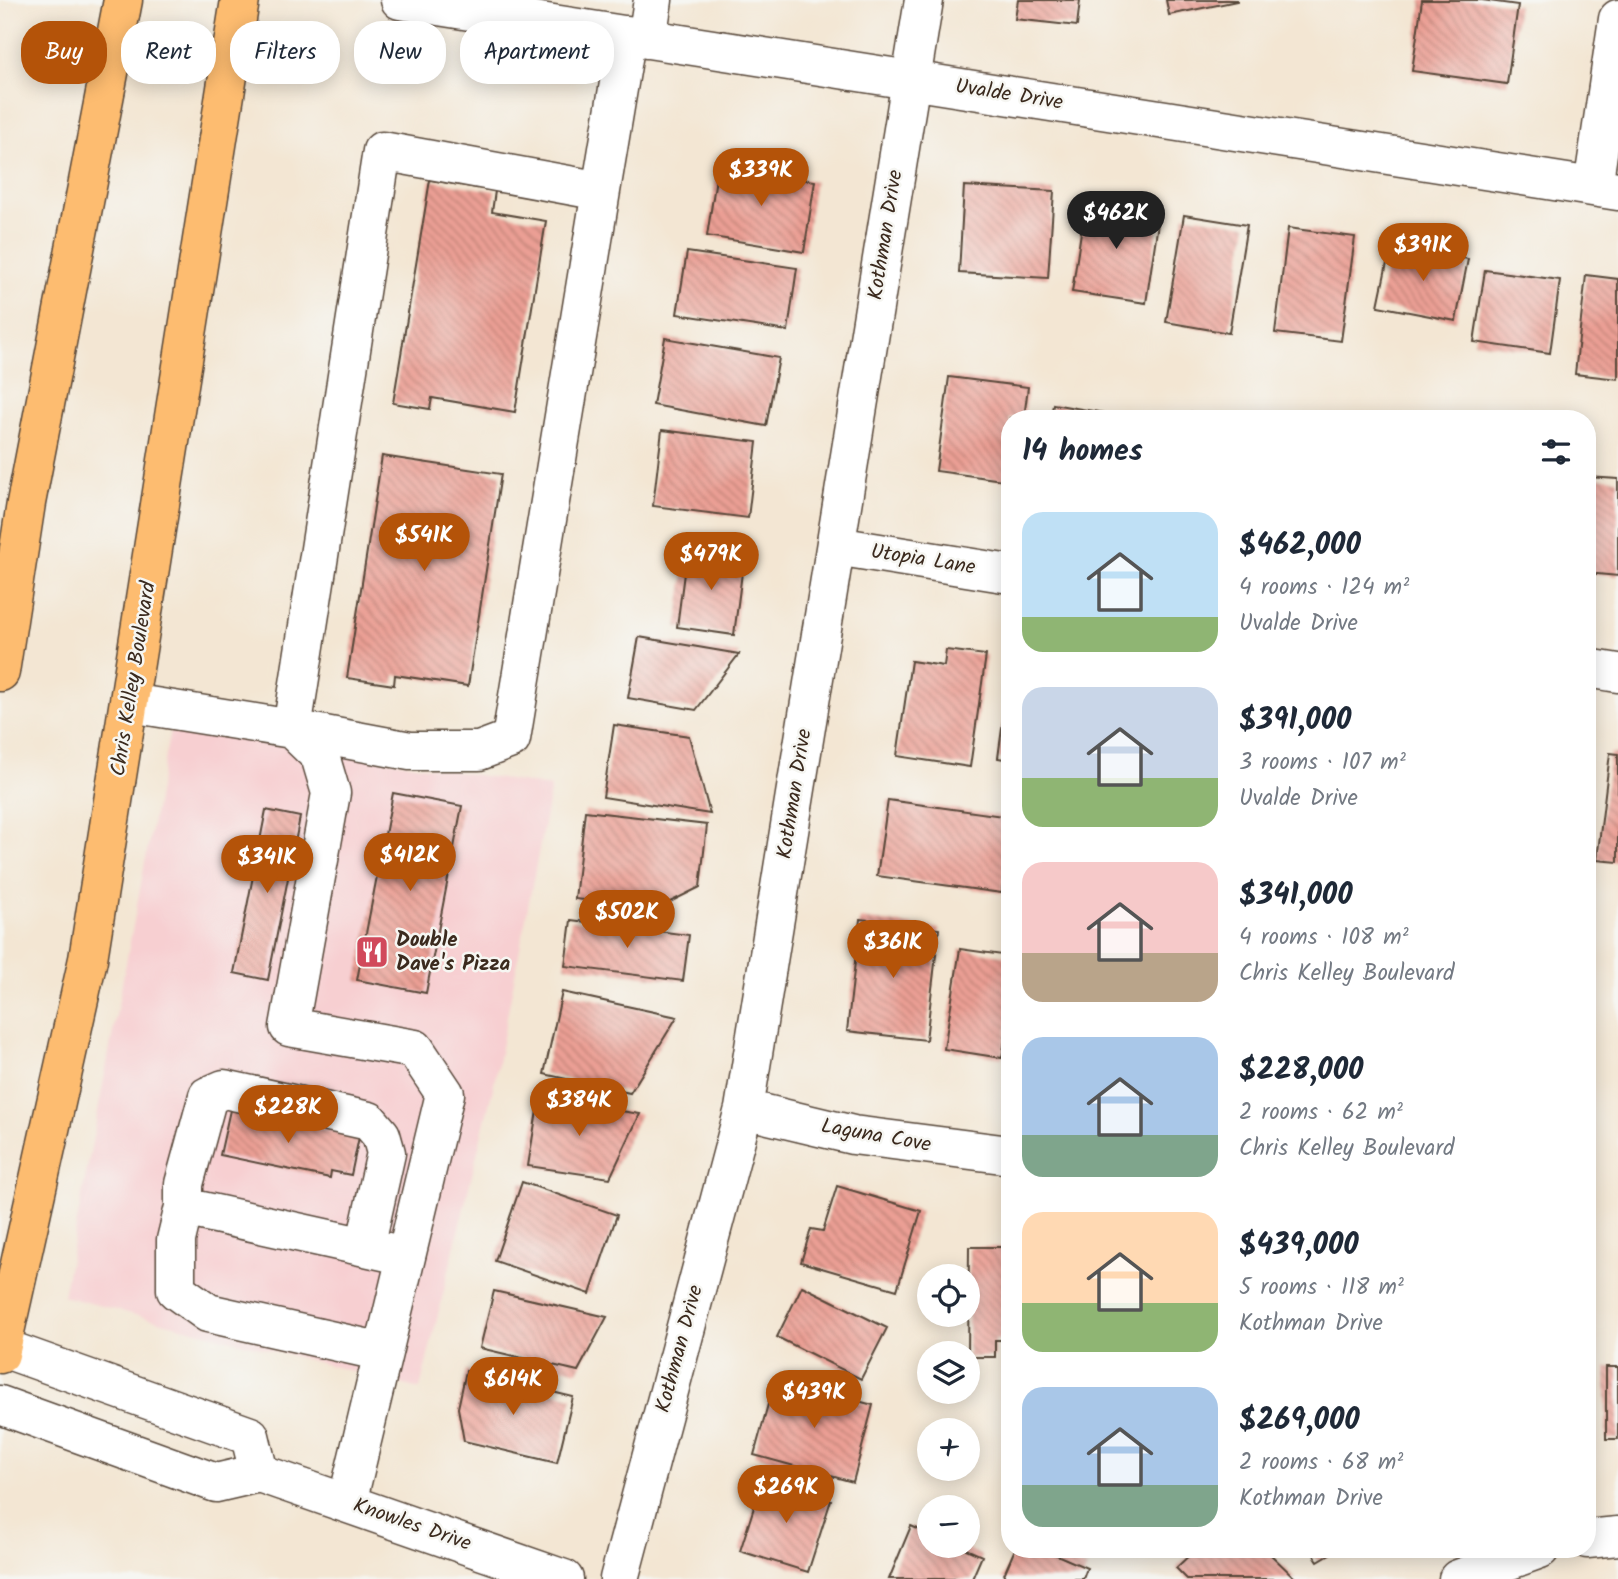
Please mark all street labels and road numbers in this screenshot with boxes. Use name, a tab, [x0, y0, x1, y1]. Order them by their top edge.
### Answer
street label: Uvalde Drive	[953, 70, 1066, 120]
street label: Kothman Drive	[859, 167, 913, 302]
street label: Utopia Lane	[868, 535, 978, 585]
street label: Chris Kelley Boulevard	[102, 579, 166, 779]
street label: Kothman Drive	[768, 726, 822, 861]
street label: Laguna Cove	[818, 1110, 934, 1162]
street label: Kothman Drive	[647, 1281, 713, 1417]
street label: Knowles Drive	[348, 1489, 476, 1561]

